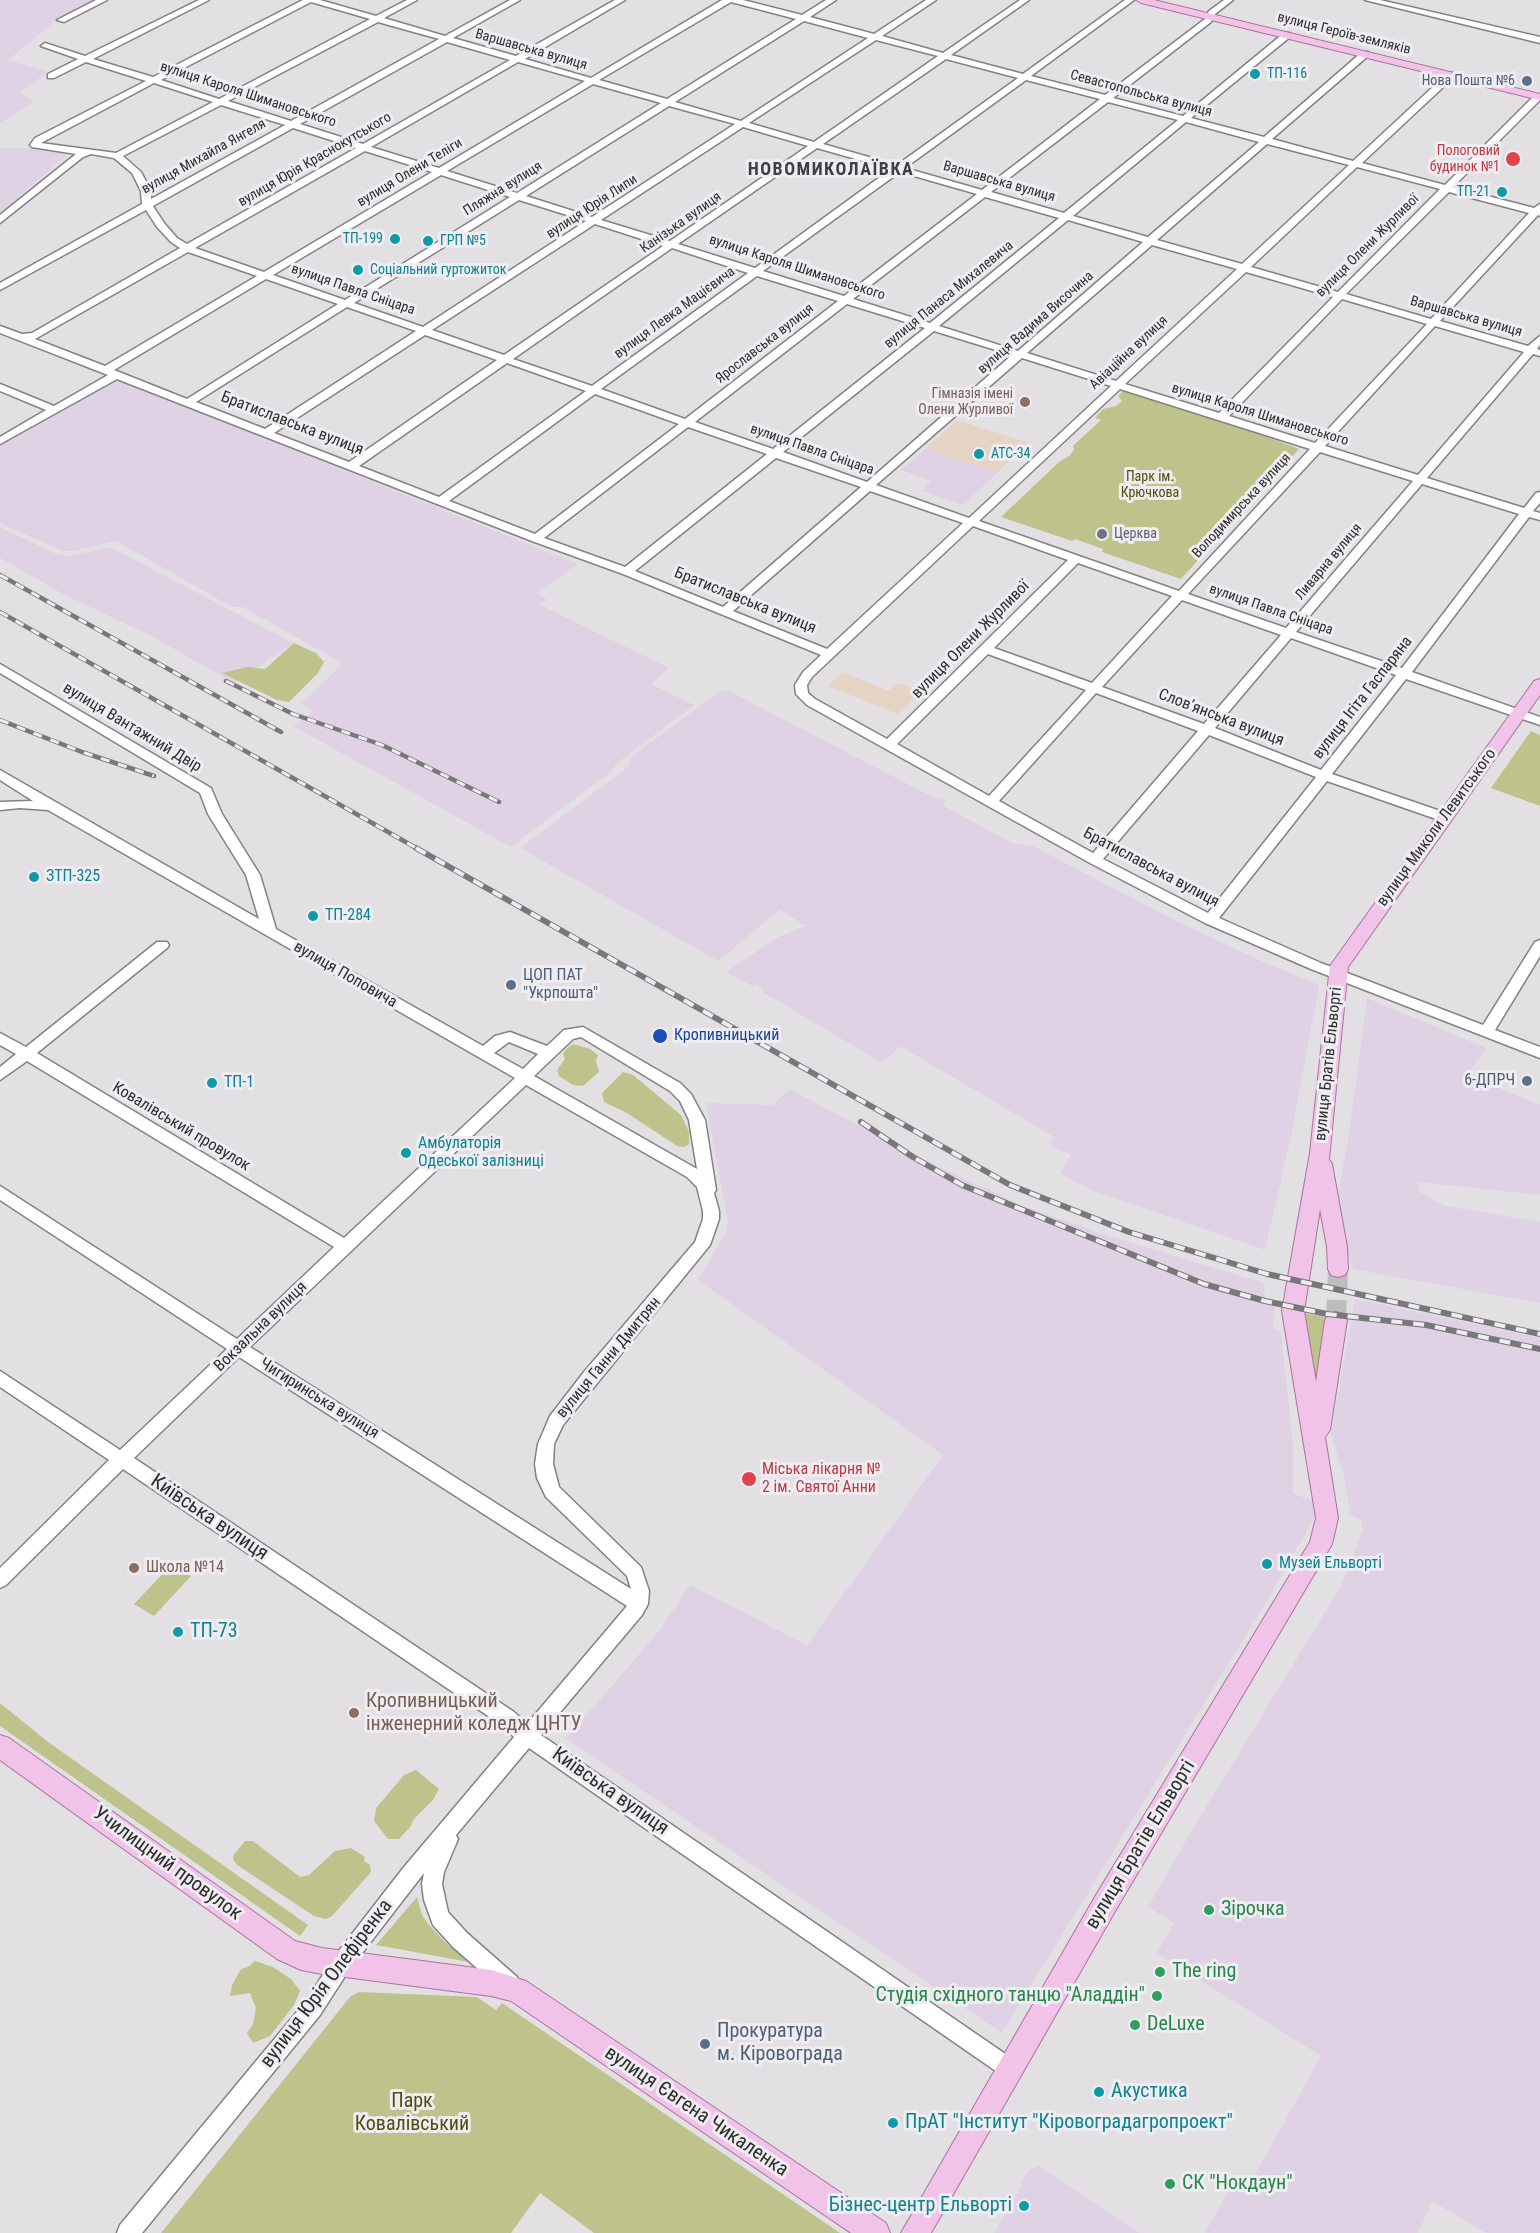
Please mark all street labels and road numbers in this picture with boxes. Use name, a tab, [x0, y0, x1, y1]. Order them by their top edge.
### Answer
street label: вулиця Героїв-земляків	[1276, 9, 1412, 59]
street label: Варшавська вулиця	[473, 26, 589, 74]
street label: вулиця Кароля Шимановського	[158, 59, 338, 131]
street label: Севастопольська вулиця	[1068, 67, 1214, 121]
street label: вулиця Юрія Краснокутського	[236, 109, 394, 211]
street label: вулиця Михайла Янгеля	[139, 116, 269, 198]
street label: вулиця Олени Теліги	[354, 135, 466, 211]
street label: Пляжна вулиця	[460, 158, 546, 220]
street label: Варшавська вулиця	[941, 158, 1057, 206]
street label: вулиця Юрія Липи	[543, 171, 641, 243]
street label: Канізька вулиця	[637, 189, 725, 257]
street label: вулиця Олени Журливої	[1313, 191, 1423, 301]
street label: вулиця Кароля Шимановського	[707, 232, 887, 304]
street label: вулиця Панаса Михалевича	[881, 238, 1017, 352]
street label: вулиця Павла Сніцара	[289, 261, 417, 319]
street label: вулиця Левка Мацієвича	[611, 264, 739, 362]
street label: вулиця Вадима Височина	[975, 268, 1097, 378]
street label: Варшавська вулиця	[1408, 293, 1524, 341]
street label: Ярославська вулиця	[713, 300, 817, 388]
street label: Авіаційна вулиця	[1086, 313, 1172, 393]
street label: вулиця Кароля Шимановського	[1170, 380, 1350, 450]
street label: Братиславська вулиця	[218, 388, 366, 460]
street label: вулиця Павла Сніцара	[748, 421, 876, 479]
street label: Володимирська вулиця	[1189, 450, 1295, 562]
street label: Ливарна вулиця	[1292, 520, 1366, 604]
street label: Братиславська вулиця	[671, 564, 819, 638]
street label: вулиця Олени Журливої	[908, 577, 1034, 703]
street label: вулиця Павла Сніцара	[1207, 581, 1335, 639]
street label: вулиця Ігіта Гаспаряна	[1309, 633, 1417, 763]
street label: вулиця Вантажний Двір	[59, 679, 205, 777]
street label: Словʼянська вулиця	[1155, 685, 1287, 751]
street label: вулиця Миколи Левитського	[1373, 745, 1501, 911]
street label: Братиславська вулиця	[1080, 824, 1222, 912]
street label: вулиця Поповича	[290, 938, 400, 1012]
street label: вулиця Братів Ельворті	[1311, 986, 1347, 1142]
street label: Ковалівський провулок	[109, 1078, 253, 1176]
street label: Вокзальна вулиця	[211, 1278, 311, 1376]
street label: вулиця Ганни Дмитрян	[553, 1294, 665, 1422]
street label: Чигиринська вулиця	[256, 1355, 382, 1443]
street label: Київська вулиця	[145, 1470, 273, 1566]
street label: Київська вулиця	[547, 1743, 673, 1841]
street label: вулиця Братів Ельворті	[1081, 1756, 1201, 1934]
street label: Училищний провулок	[88, 1802, 246, 1926]
street label: вулиця Юрія Олефіренка	[256, 1895, 398, 2073]
street label: вулиця Євгена Чикаленка	[600, 2042, 792, 2182]

